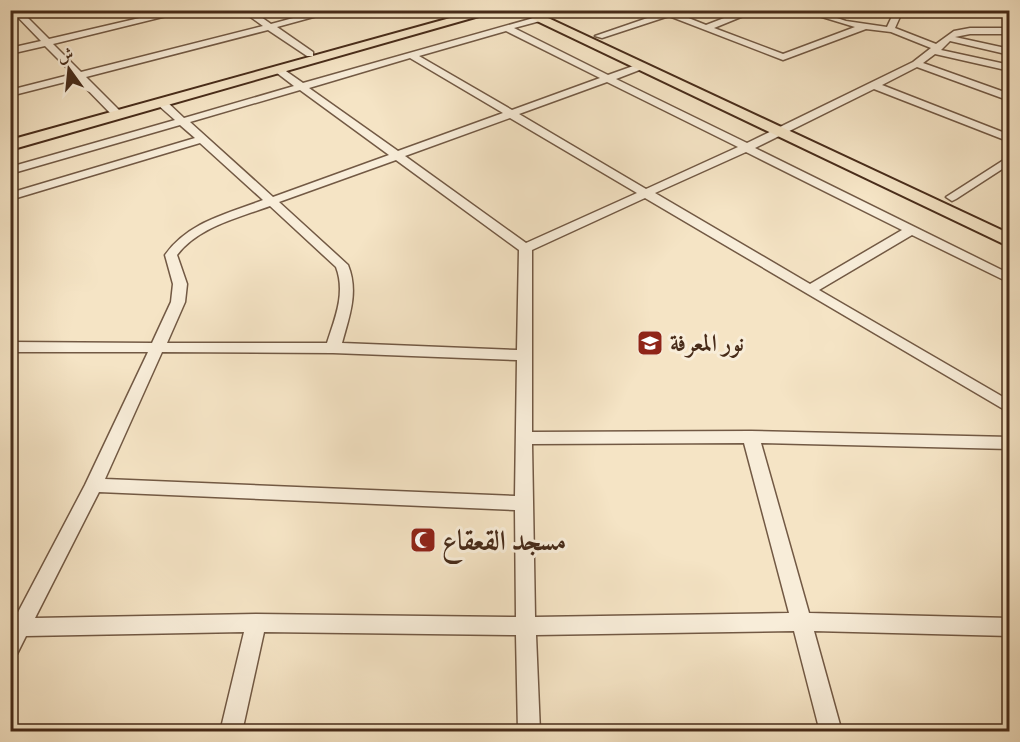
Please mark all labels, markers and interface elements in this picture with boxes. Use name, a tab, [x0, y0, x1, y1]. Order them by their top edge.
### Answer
north arrow	[39, 39, 99, 99]
text: ش	[55, 44, 76, 69]
school or university icon: نور المعرفة	[635, 328, 665, 358]
place label: نور المعرفة	[670, 328, 744, 362]
place label: مسجد القعقاع	[442, 523, 566, 564]
mosque icon: مسجد القعقاع	[408, 525, 438, 555]

